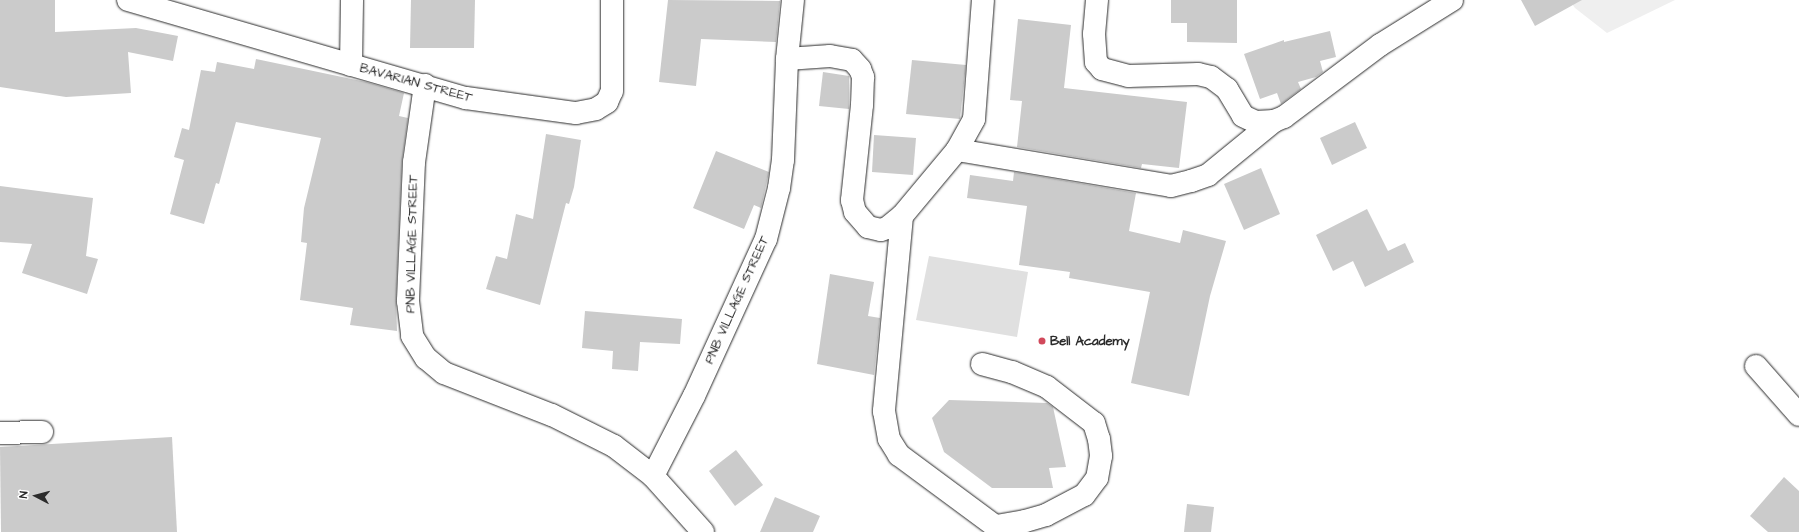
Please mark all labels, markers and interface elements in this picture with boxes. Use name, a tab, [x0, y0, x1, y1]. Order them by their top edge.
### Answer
street label: BAVARIAN STREET	[358, 60, 474, 106]
street label: PNB VILLAGE STREET	[403, 175, 421, 313]
street label: PNB VILLAGE STREET	[702, 234, 772, 366]
place label: Bell Academy	[1050, 333, 1130, 349]
marker: Bell Academy	[1037, 336, 1047, 346]
north arrow	[16, 476, 56, 516]
text: N	[16, 490, 31, 499]

